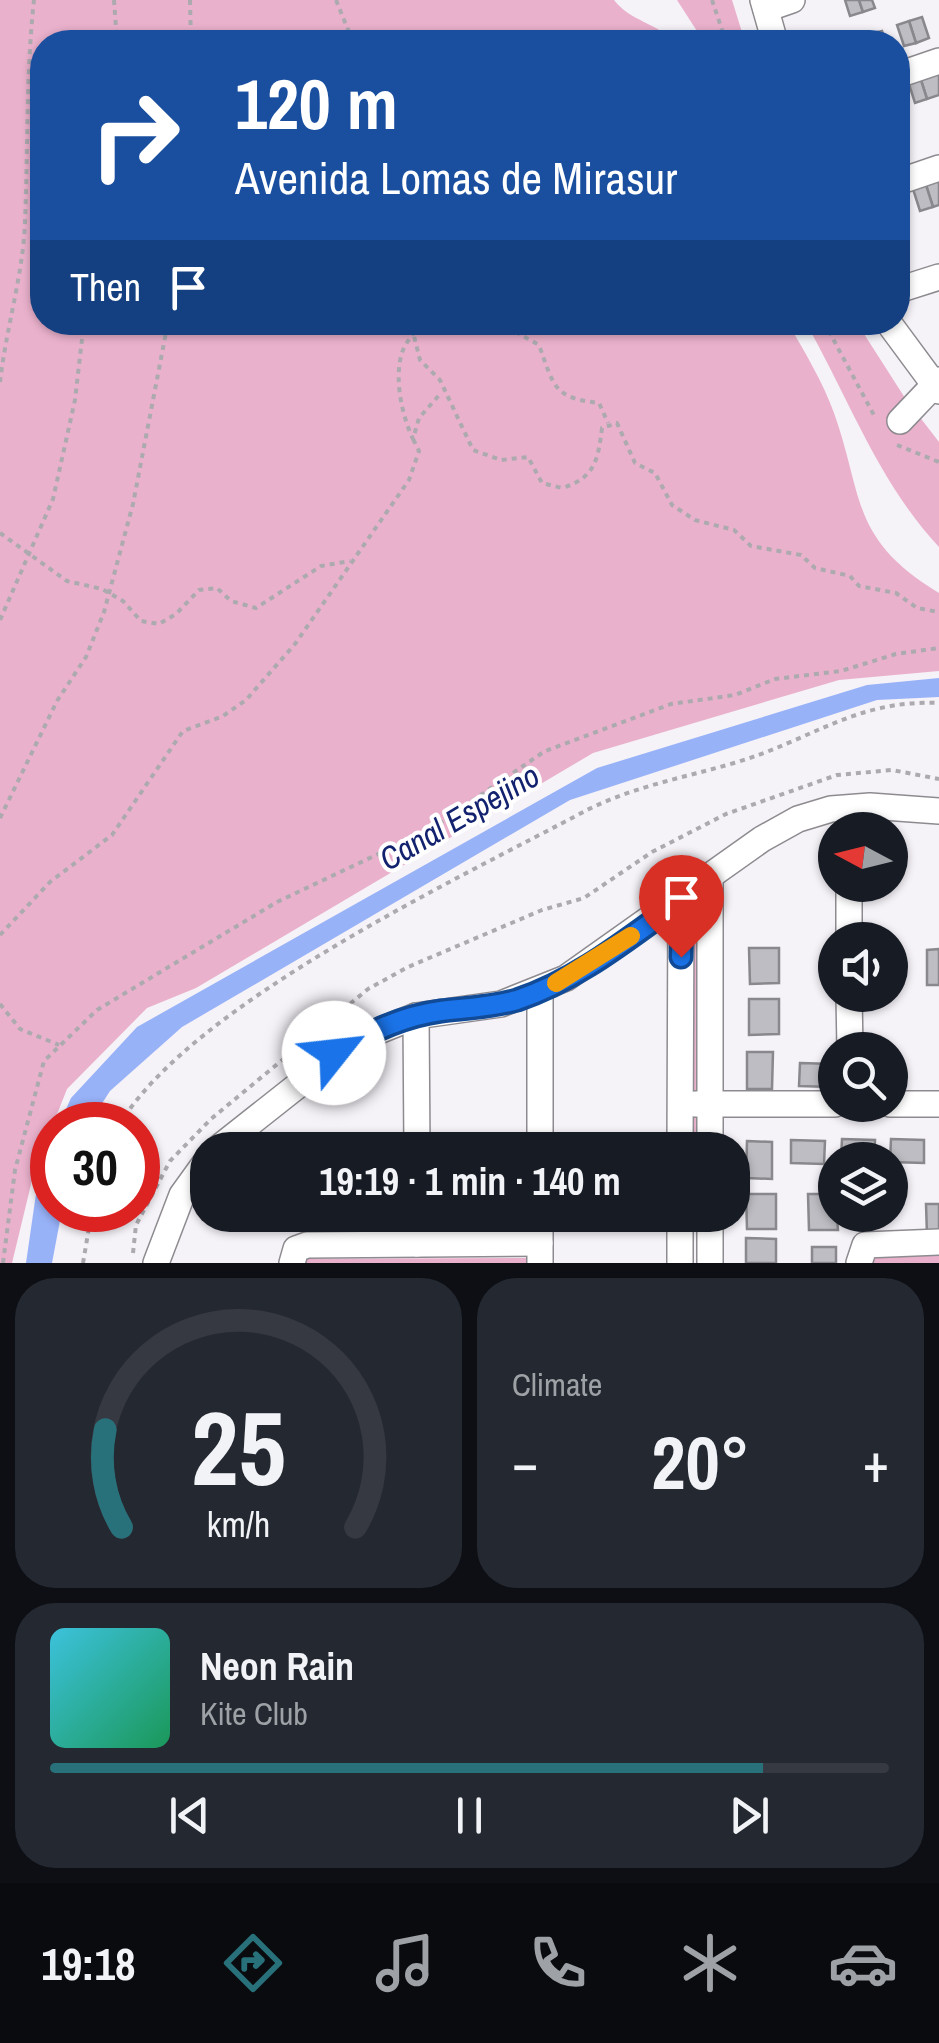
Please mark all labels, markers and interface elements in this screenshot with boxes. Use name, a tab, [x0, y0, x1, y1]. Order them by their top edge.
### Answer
text: 120 m	[235, 57, 398, 151]
icon: right	[70, 70, 200, 200]
text: Avenida Lomas de Mirasur	[235, 147, 677, 208]
icon: arrive	[161, 260, 216, 315]
text: Then	[70, 262, 141, 313]
water label: Canal Espejino	[371, 754, 547, 880]
north arrow	[818, 812, 908, 902]
map controls	[818, 812, 908, 1232]
pin	[639, 855, 724, 958]
icon: arrive	[654, 870, 709, 925]
button: sound	[818, 922, 908, 1012]
position arrow	[282, 1001, 386, 1105]
button: search	[818, 1032, 908, 1122]
speed limit sign: 30	[30, 1102, 160, 1232]
button: layers	[818, 1142, 908, 1232]
text: 19:19 · 1 min · 140 m	[319, 1156, 621, 1207]
text: Climate	[512, 1363, 602, 1406]
text: 25	[191, 1377, 286, 1517]
text: 20°	[651, 1411, 750, 1512]
text: −	[512, 1425, 538, 1499]
text: +	[863, 1425, 889, 1499]
text: km/h	[207, 1500, 270, 1548]
text: Neon Rain	[200, 1641, 354, 1692]
text: Kite Club	[200, 1692, 308, 1735]
icon: previous	[162, 1788, 217, 1843]
icon: pause	[442, 1788, 497, 1843]
icon: next	[722, 1788, 777, 1843]
icon: directions	[218, 1928, 288, 1998]
icon: music	[370, 1928, 440, 1998]
icon: phone	[523, 1928, 593, 1998]
icon: climate	[675, 1928, 745, 1998]
icon: car	[828, 1928, 898, 1998]
text: 19:18	[41, 1933, 136, 1994]

